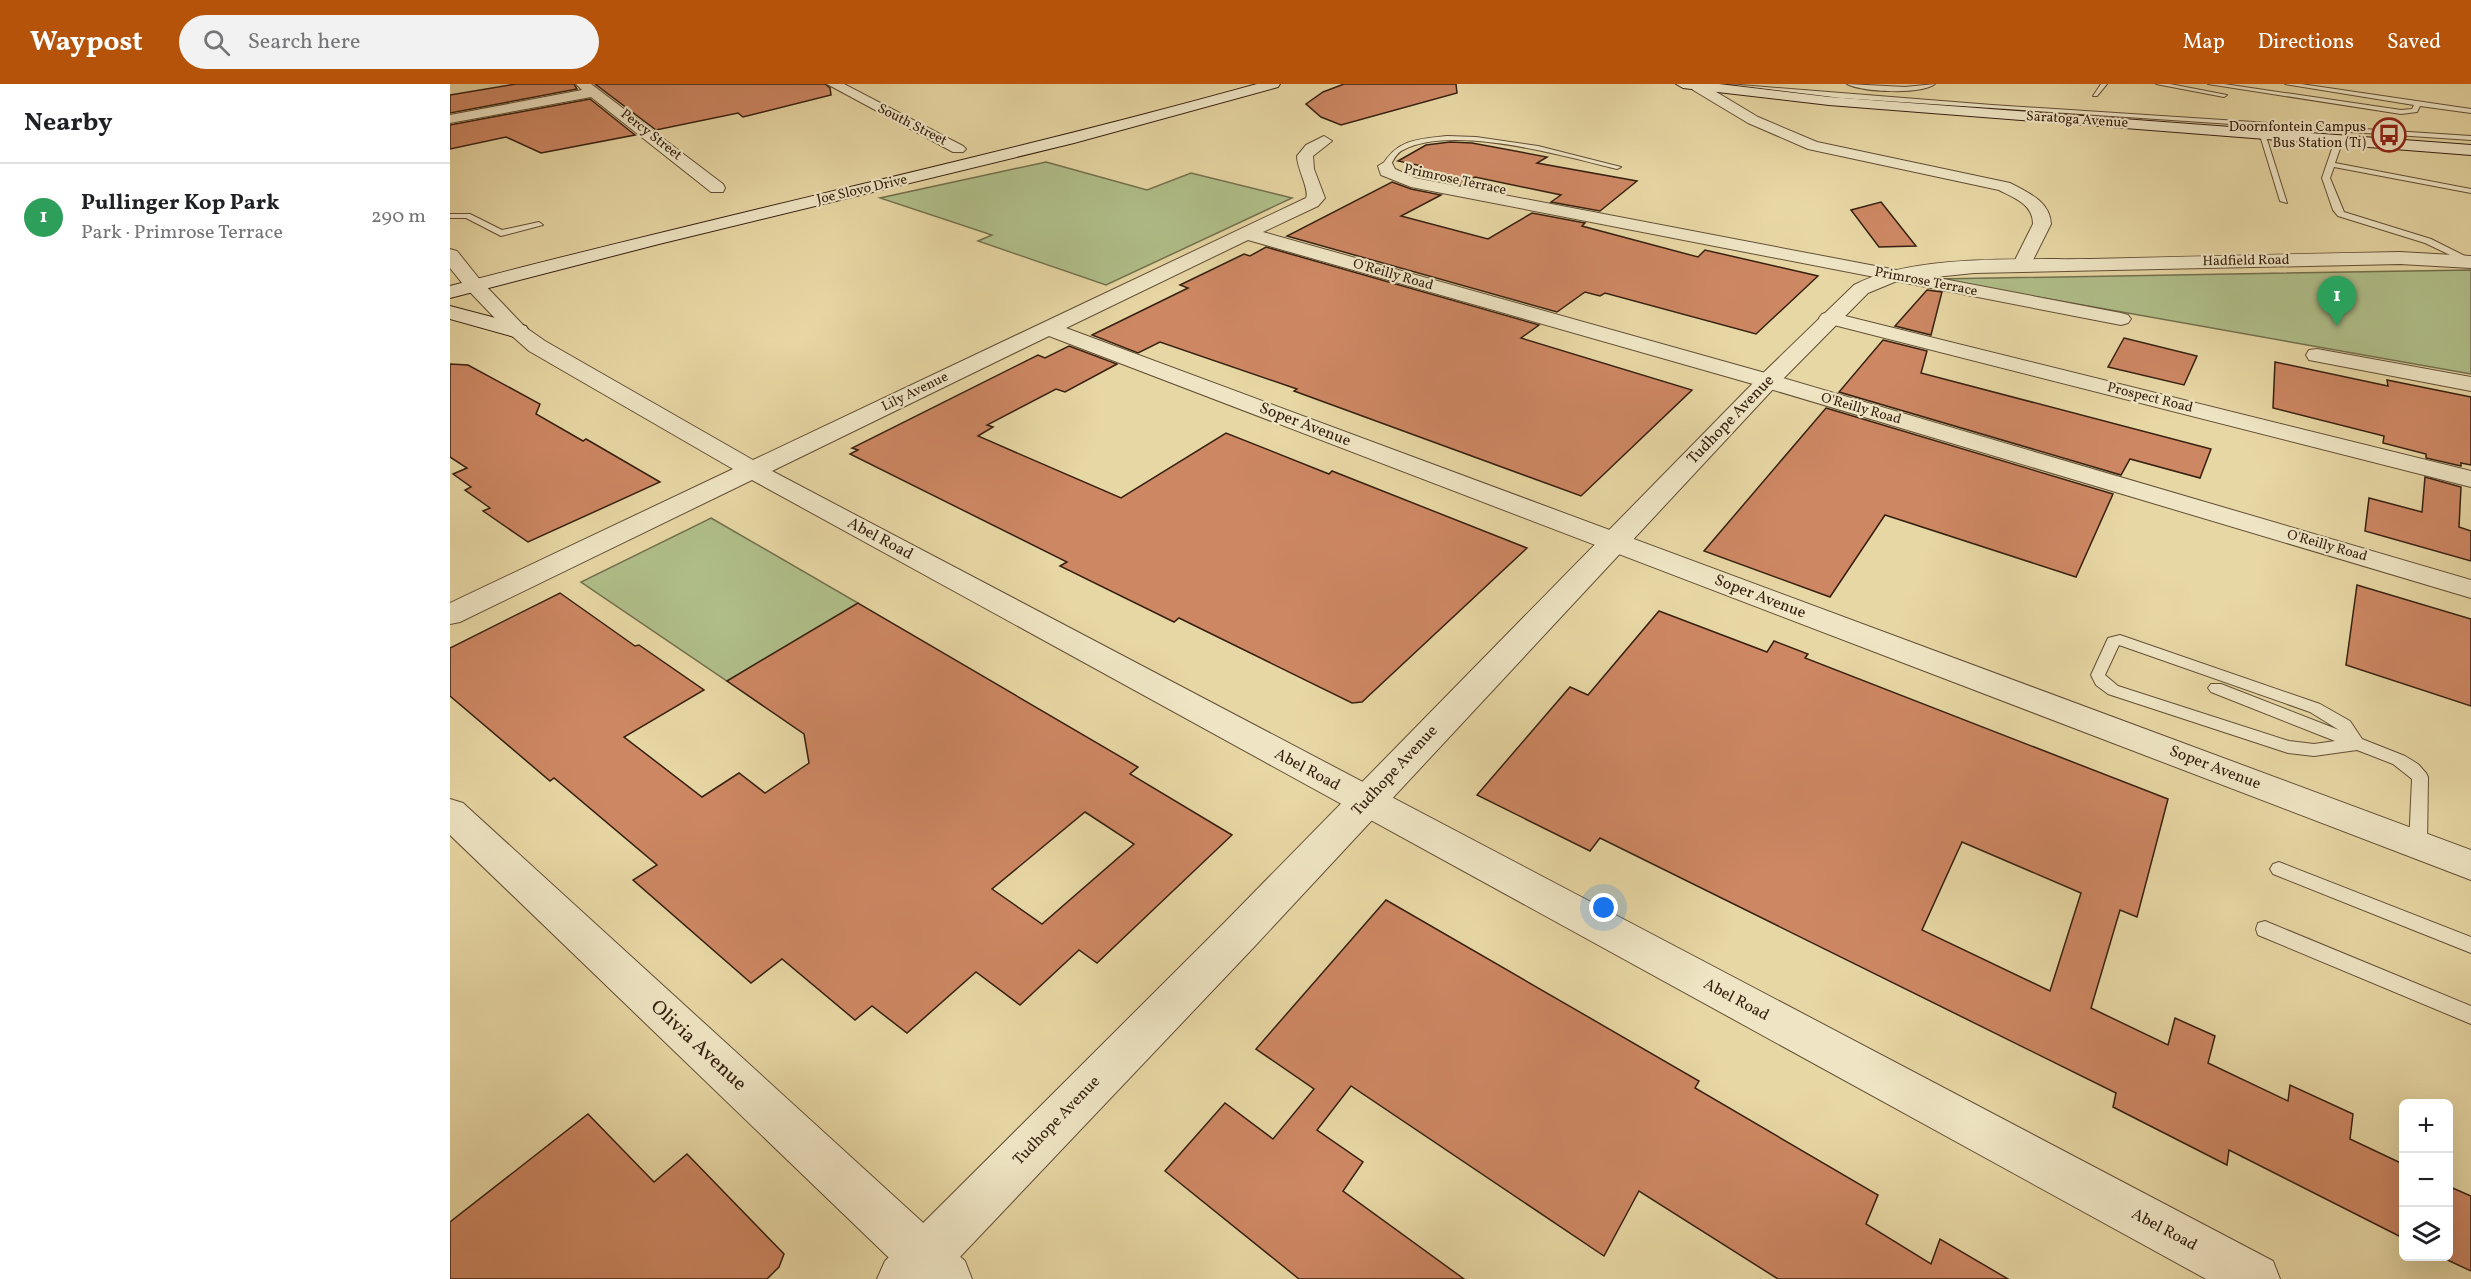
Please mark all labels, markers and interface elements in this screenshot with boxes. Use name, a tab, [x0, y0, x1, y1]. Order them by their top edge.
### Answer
search box	[179, 15, 599, 69]
text: Waypost	[30, 23, 143, 62]
icon: search	[200, 26, 233, 59]
text: Search here	[248, 27, 360, 58]
text: Map	[2183, 28, 2225, 57]
text: Directions	[2258, 28, 2354, 57]
text: Saved	[2387, 28, 2441, 57]
street label: South Street	[874, 99, 950, 151]
text: Nearby	[24, 105, 113, 141]
street label: Percy Street	[616, 105, 686, 165]
street label: Saratoga Avenue	[2025, 107, 2129, 133]
bus stop icon: Doornfontein Campus Bus Station (T1)	[2371, 117, 2407, 153]
place label: Doornfontein Campus Bus Station (T1)	[2229, 118, 2366, 153]
street label: Primrose Terrace	[1402, 160, 1508, 200]
street label: Joe Slovo Drive	[815, 170, 910, 210]
text: Pullinger Kop Park	[81, 188, 280, 219]
text: 1	[39, 203, 48, 231]
text: 290 m	[371, 203, 426, 231]
text: Park · Primrose Terrace	[81, 219, 283, 247]
street label: Hadfield Road	[2202, 251, 2290, 271]
street label: O'Reilly Road	[1351, 254, 1436, 296]
street label: Primrose Terrace	[1873, 263, 1979, 301]
pin: 1	[2318, 276, 2356, 326]
street label: Lily Avenue	[878, 368, 952, 416]
street label: Tudhope Avenue	[1682, 370, 1780, 470]
street label: Prospect Road	[2105, 378, 2195, 418]
street label: O'Reilly Road	[1819, 388, 1904, 430]
street label: Soper Avenue	[1256, 397, 1354, 453]
street label: Abel Road	[843, 512, 917, 566]
street label: O'Reilly Road	[2285, 525, 2370, 567]
street label: Soper Avenue	[1711, 569, 1809, 625]
street label: Tudhope Avenue	[1347, 721, 1443, 821]
street label: Soper Avenue	[2166, 740, 2264, 796]
street label: Abel Road	[1270, 743, 1344, 797]
your location	[1589, 893, 1618, 922]
street label: Abel Road	[1699, 973, 1773, 1027]
street label: Olivia Avenue	[644, 994, 752, 1098]
street label: Tudhope Avenue	[1008, 1071, 1106, 1171]
map controls	[2399, 1099, 2453, 1261]
button: +	[2399, 1099, 2453, 1153]
button: −	[2399, 1153, 2453, 1207]
street label: Abel Road	[2127, 1203, 2201, 1257]
button: layers	[2399, 1207, 2453, 1261]

